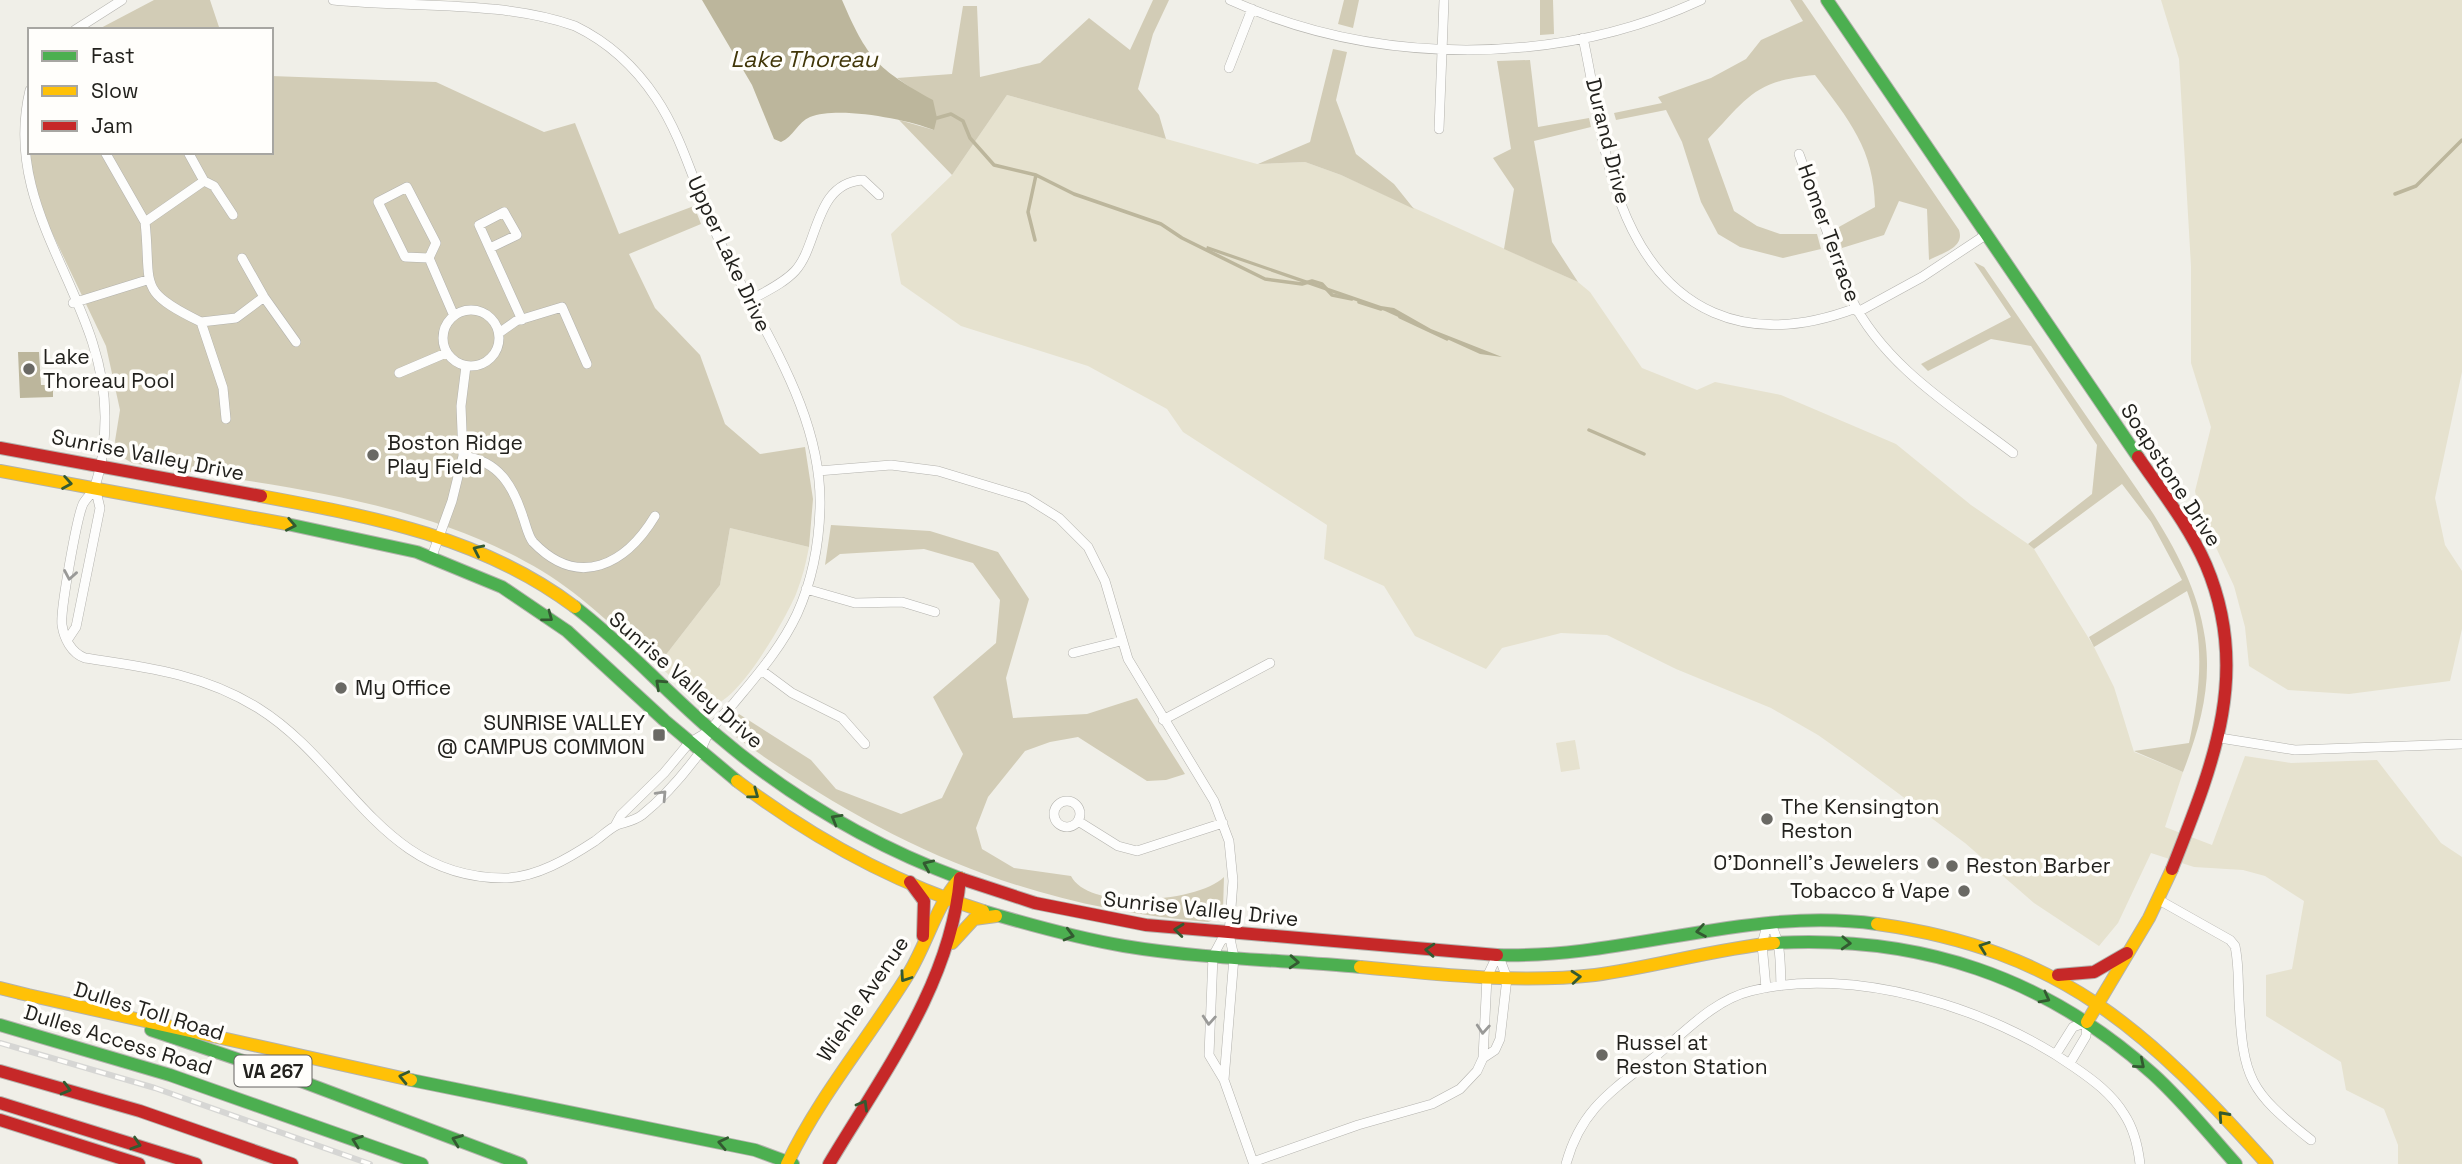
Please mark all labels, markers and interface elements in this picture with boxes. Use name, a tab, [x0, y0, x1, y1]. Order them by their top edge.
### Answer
legend	[28, 28, 273, 154]
text: Fast	[91, 42, 135, 69]
water label: Lake Thoreau	[730, 44, 879, 74]
street label: Durand Drive	[1580, 75, 1637, 206]
text: Slow	[91, 77, 139, 104]
text: Jam	[91, 112, 133, 139]
street label: Homer Terrace	[1792, 160, 1867, 306]
street label: Upper Lake Drive	[681, 171, 777, 336]
place label: Lake Thoreau Pool	[43, 343, 175, 394]
marker: Lake Thoreau Pool	[21, 361, 37, 377]
street label: Soapstone Drive	[2115, 398, 2228, 551]
street label: Sunrise Valley Drive	[49, 423, 247, 486]
place label: Boston Ridge Play Field	[387, 429, 523, 480]
marker: Boston Ridge Play Field	[365, 447, 381, 463]
one-way arrow	[61, 474, 73, 489]
one-way arrow	[285, 517, 297, 532]
one-way arrow	[473, 544, 485, 558]
one-way arrow	[63, 569, 78, 581]
street label: Sunrise Valley Drive	[604, 605, 769, 754]
one-way arrow	[540, 608, 553, 621]
place label: My Office	[355, 674, 451, 701]
marker: My Office	[333, 680, 349, 696]
one-way arrow	[655, 680, 668, 693]
place label: SUNRISE VALLEY @ CAMPUS COMMON	[437, 709, 645, 760]
marker: SUNRISE VALLEY @ CAMPUS COMMON	[651, 727, 667, 743]
one-way arrow	[746, 786, 759, 798]
one-way arrow	[654, 790, 666, 803]
place label: The Kensington Reston	[1781, 793, 1939, 844]
marker: The Kensington Reston	[1759, 811, 1775, 827]
one-way arrow	[831, 814, 844, 827]
place label: O'Donnell's Jewelers	[1713, 849, 1919, 876]
place label: Reston Barber	[1966, 852, 2111, 879]
marker: O'Donnell's Jewelers	[1925, 855, 1941, 871]
marker: Reston Barber	[1944, 858, 1960, 874]
one-way arrow	[923, 859, 935, 873]
place label: Tobacco & Vape	[1790, 877, 1950, 904]
marker: Tobacco & Vape	[1956, 883, 1972, 899]
street label: Sunrise Valley Drive	[1102, 885, 1300, 932]
one-way arrow	[1173, 923, 1184, 938]
one-way arrow	[1695, 923, 1707, 938]
one-way arrow	[1062, 927, 1074, 941]
street label: Wiehle Avenue	[811, 931, 915, 1067]
one-way arrow	[1841, 935, 1852, 950]
one-way arrow	[1979, 941, 1991, 955]
one-way arrow	[1425, 943, 1436, 958]
one-way arrow	[1289, 954, 1300, 969]
one-way arrow	[901, 969, 914, 982]
one-way arrow	[1570, 970, 1581, 985]
street label: Dulles Toll Road	[71, 975, 228, 1046]
one-way arrow	[2038, 990, 2051, 1003]
street label: Dulles Access Road	[21, 998, 216, 1081]
one-way arrow	[1202, 1015, 1217, 1026]
one-way arrow	[1476, 1024, 1491, 1035]
place label: Russel at Reston Station	[1616, 1029, 1768, 1080]
marker: Russel at Reston Station	[1594, 1047, 1610, 1063]
road number: VA 267	[234, 1056, 312, 1086]
one-way arrow	[2132, 1056, 2145, 1068]
one-way arrow	[398, 1071, 410, 1086]
one-way arrow	[60, 1081, 72, 1095]
one-way arrow	[855, 1099, 868, 1112]
one-way arrow	[2219, 1111, 2231, 1124]
one-way arrow	[452, 1134, 464, 1148]
one-way arrow	[130, 1135, 142, 1150]
one-way arrow	[352, 1135, 364, 1149]
one-way arrow	[717, 1137, 729, 1152]

